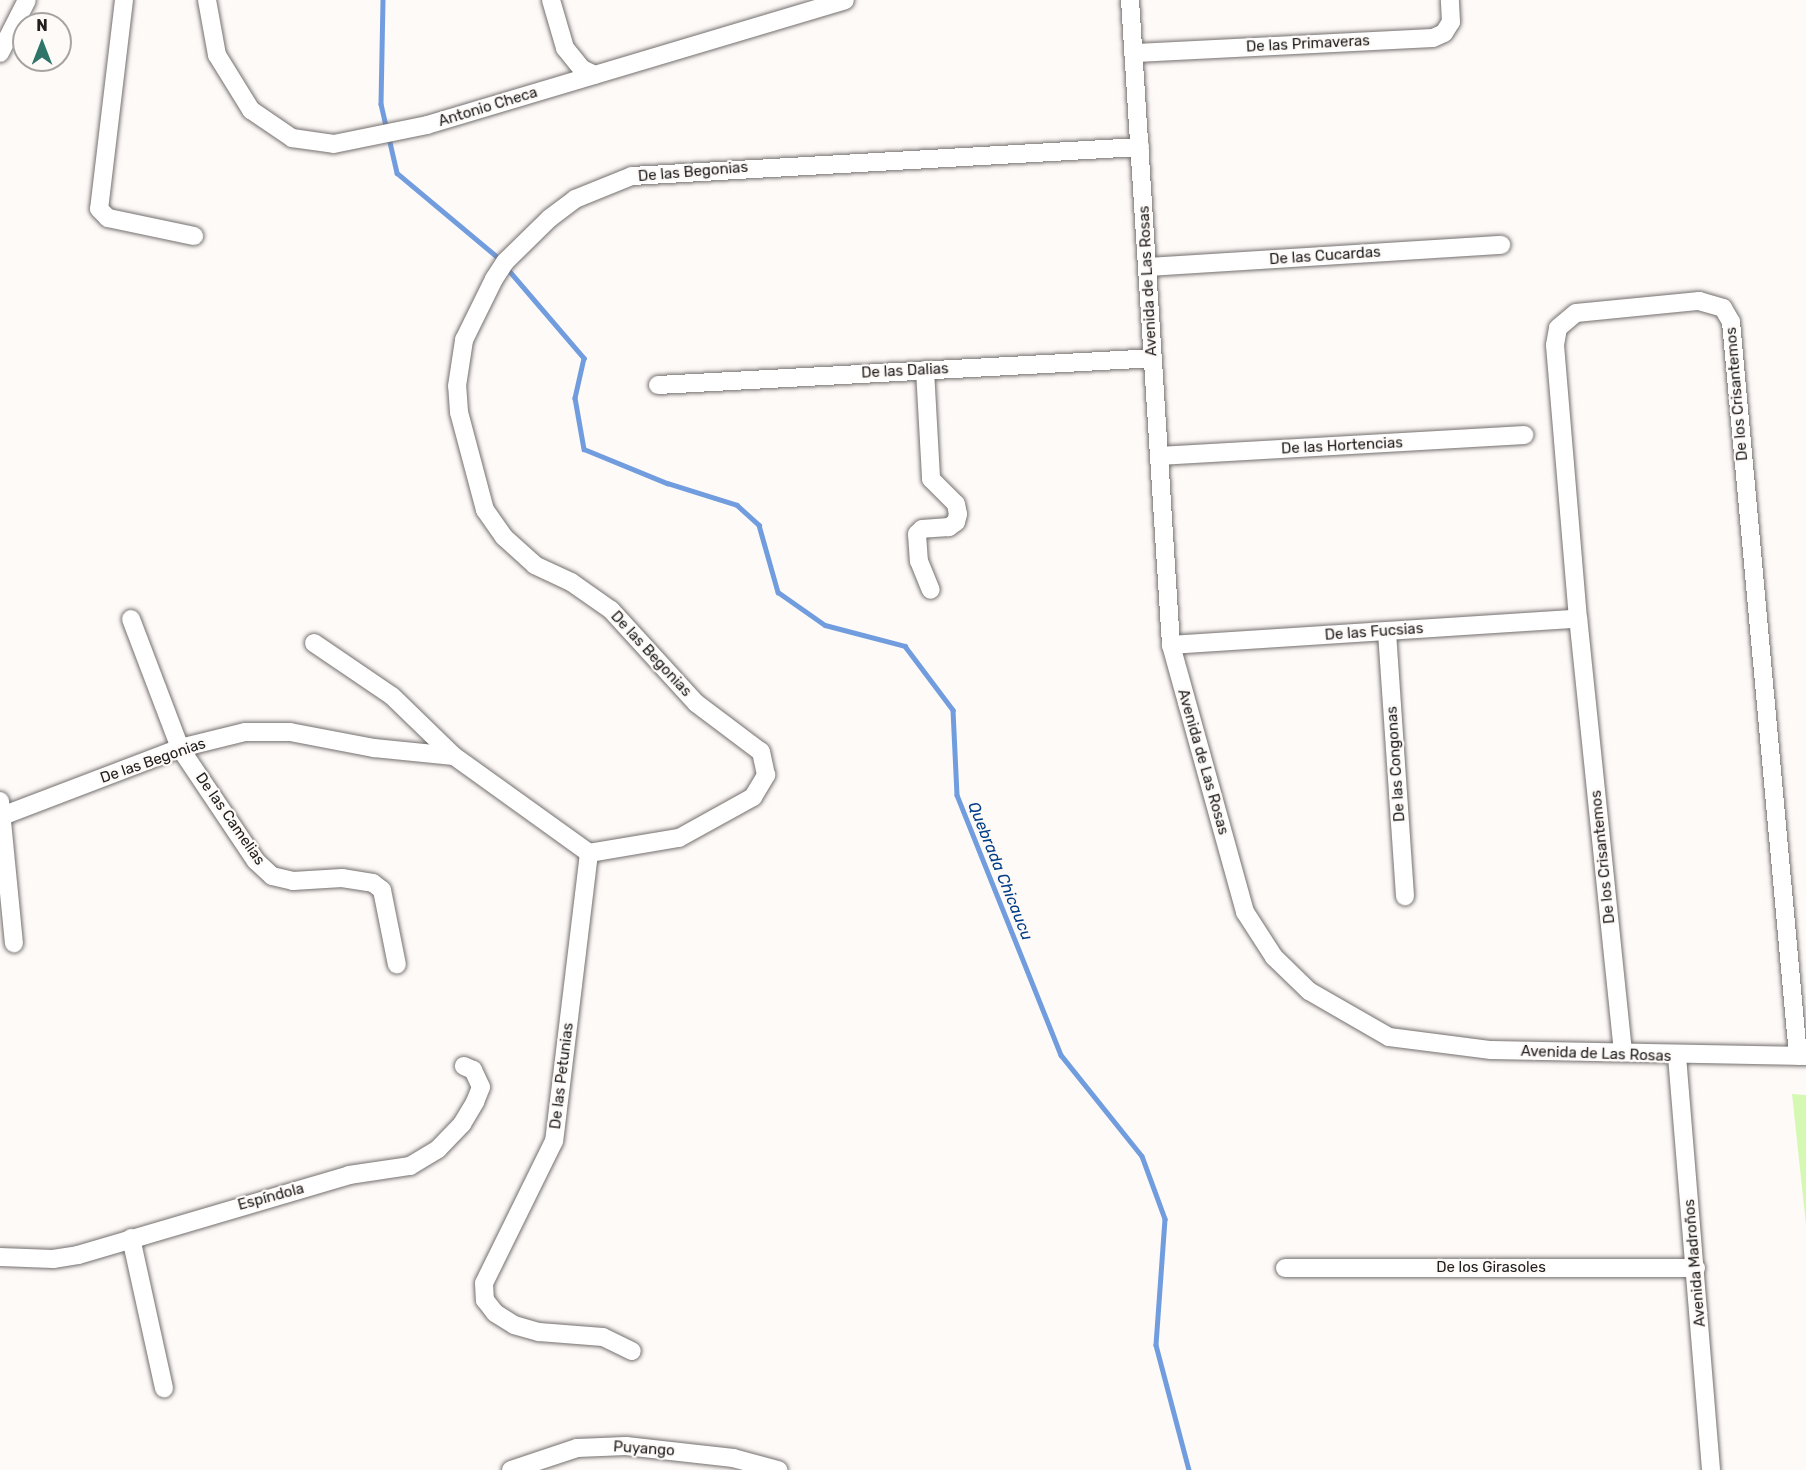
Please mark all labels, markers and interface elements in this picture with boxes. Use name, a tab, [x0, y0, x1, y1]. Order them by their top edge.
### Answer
north arrow	[12, 12, 72, 72]
text: N	[36, 16, 48, 35]
street label: De las Primaveras	[1246, 32, 1370, 56]
street label: Antonio Checa	[436, 83, 540, 131]
street label: De las Begonias	[637, 158, 749, 186]
street label: Avenida de Las Rosas	[1135, 205, 1161, 357]
street label: De las Cucardas	[1269, 243, 1381, 269]
street label: De los Crisantemos	[1722, 326, 1752, 462]
street label: De las Dalias	[861, 360, 949, 382]
street label: De las Hortencias	[1281, 434, 1403, 458]
street label: De las Begonias	[607, 608, 695, 700]
street label: De las Fucsias	[1324, 620, 1424, 644]
street label: Avenida de Las Rosas	[1174, 687, 1232, 837]
street label: De las Congonas	[1383, 706, 1409, 822]
street label: De las Begonias	[98, 735, 208, 787]
street label: De las Camelias	[191, 769, 269, 869]
street label: De los Crisantemos	[1587, 789, 1619, 925]
water label: Quebrada Chicaucu	[963, 799, 1037, 943]
street label: De las Petunias	[547, 1022, 577, 1130]
street label: Avenida de Las Rosas	[1520, 1042, 1672, 1066]
street label: Espíndola	[236, 1180, 306, 1214]
street label: Avenida Madroños	[1680, 1198, 1710, 1328]
street label: De los Girasoles	[1436, 1259, 1546, 1277]
street label: Puyango	[613, 1438, 675, 1460]

